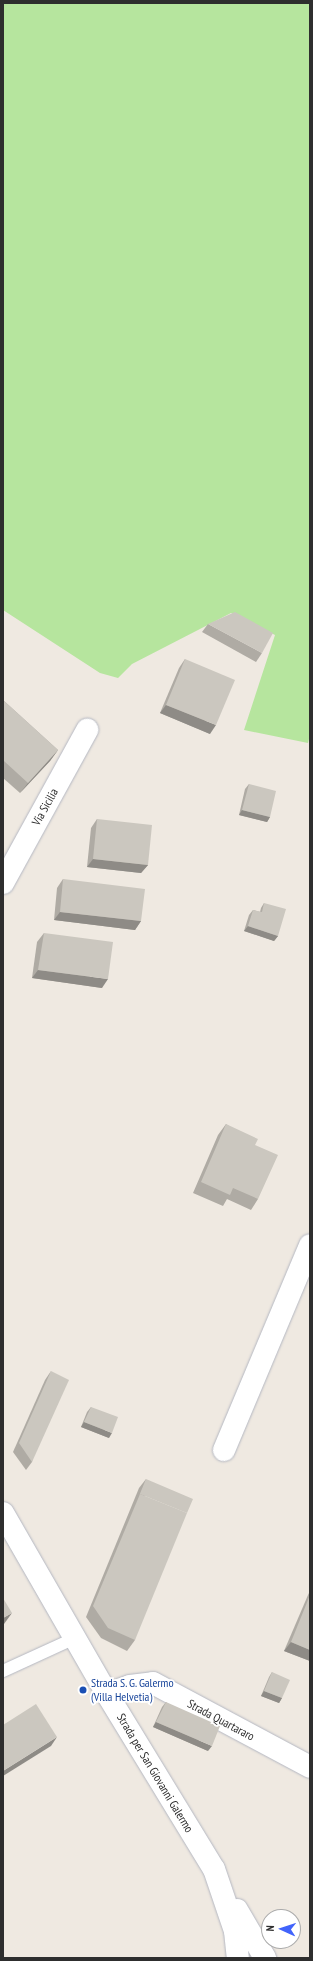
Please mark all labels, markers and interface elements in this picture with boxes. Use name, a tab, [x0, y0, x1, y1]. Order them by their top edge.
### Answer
street label: Via Sicilia	[29, 786, 61, 828]
place label: Strada S. G. Galermo (Villa Helvetia)	[91, 1676, 175, 1704]
marker: Strada S. G. Galermo (Villa Helvetia)	[78, 1685, 88, 1695]
street label: Strada Quartararo	[185, 1696, 257, 1744]
street label: Strada per San Giovanni Galermo	[114, 1711, 196, 1835]
north arrow	[261, 1909, 301, 1949]
text: N	[263, 1925, 277, 1932]

